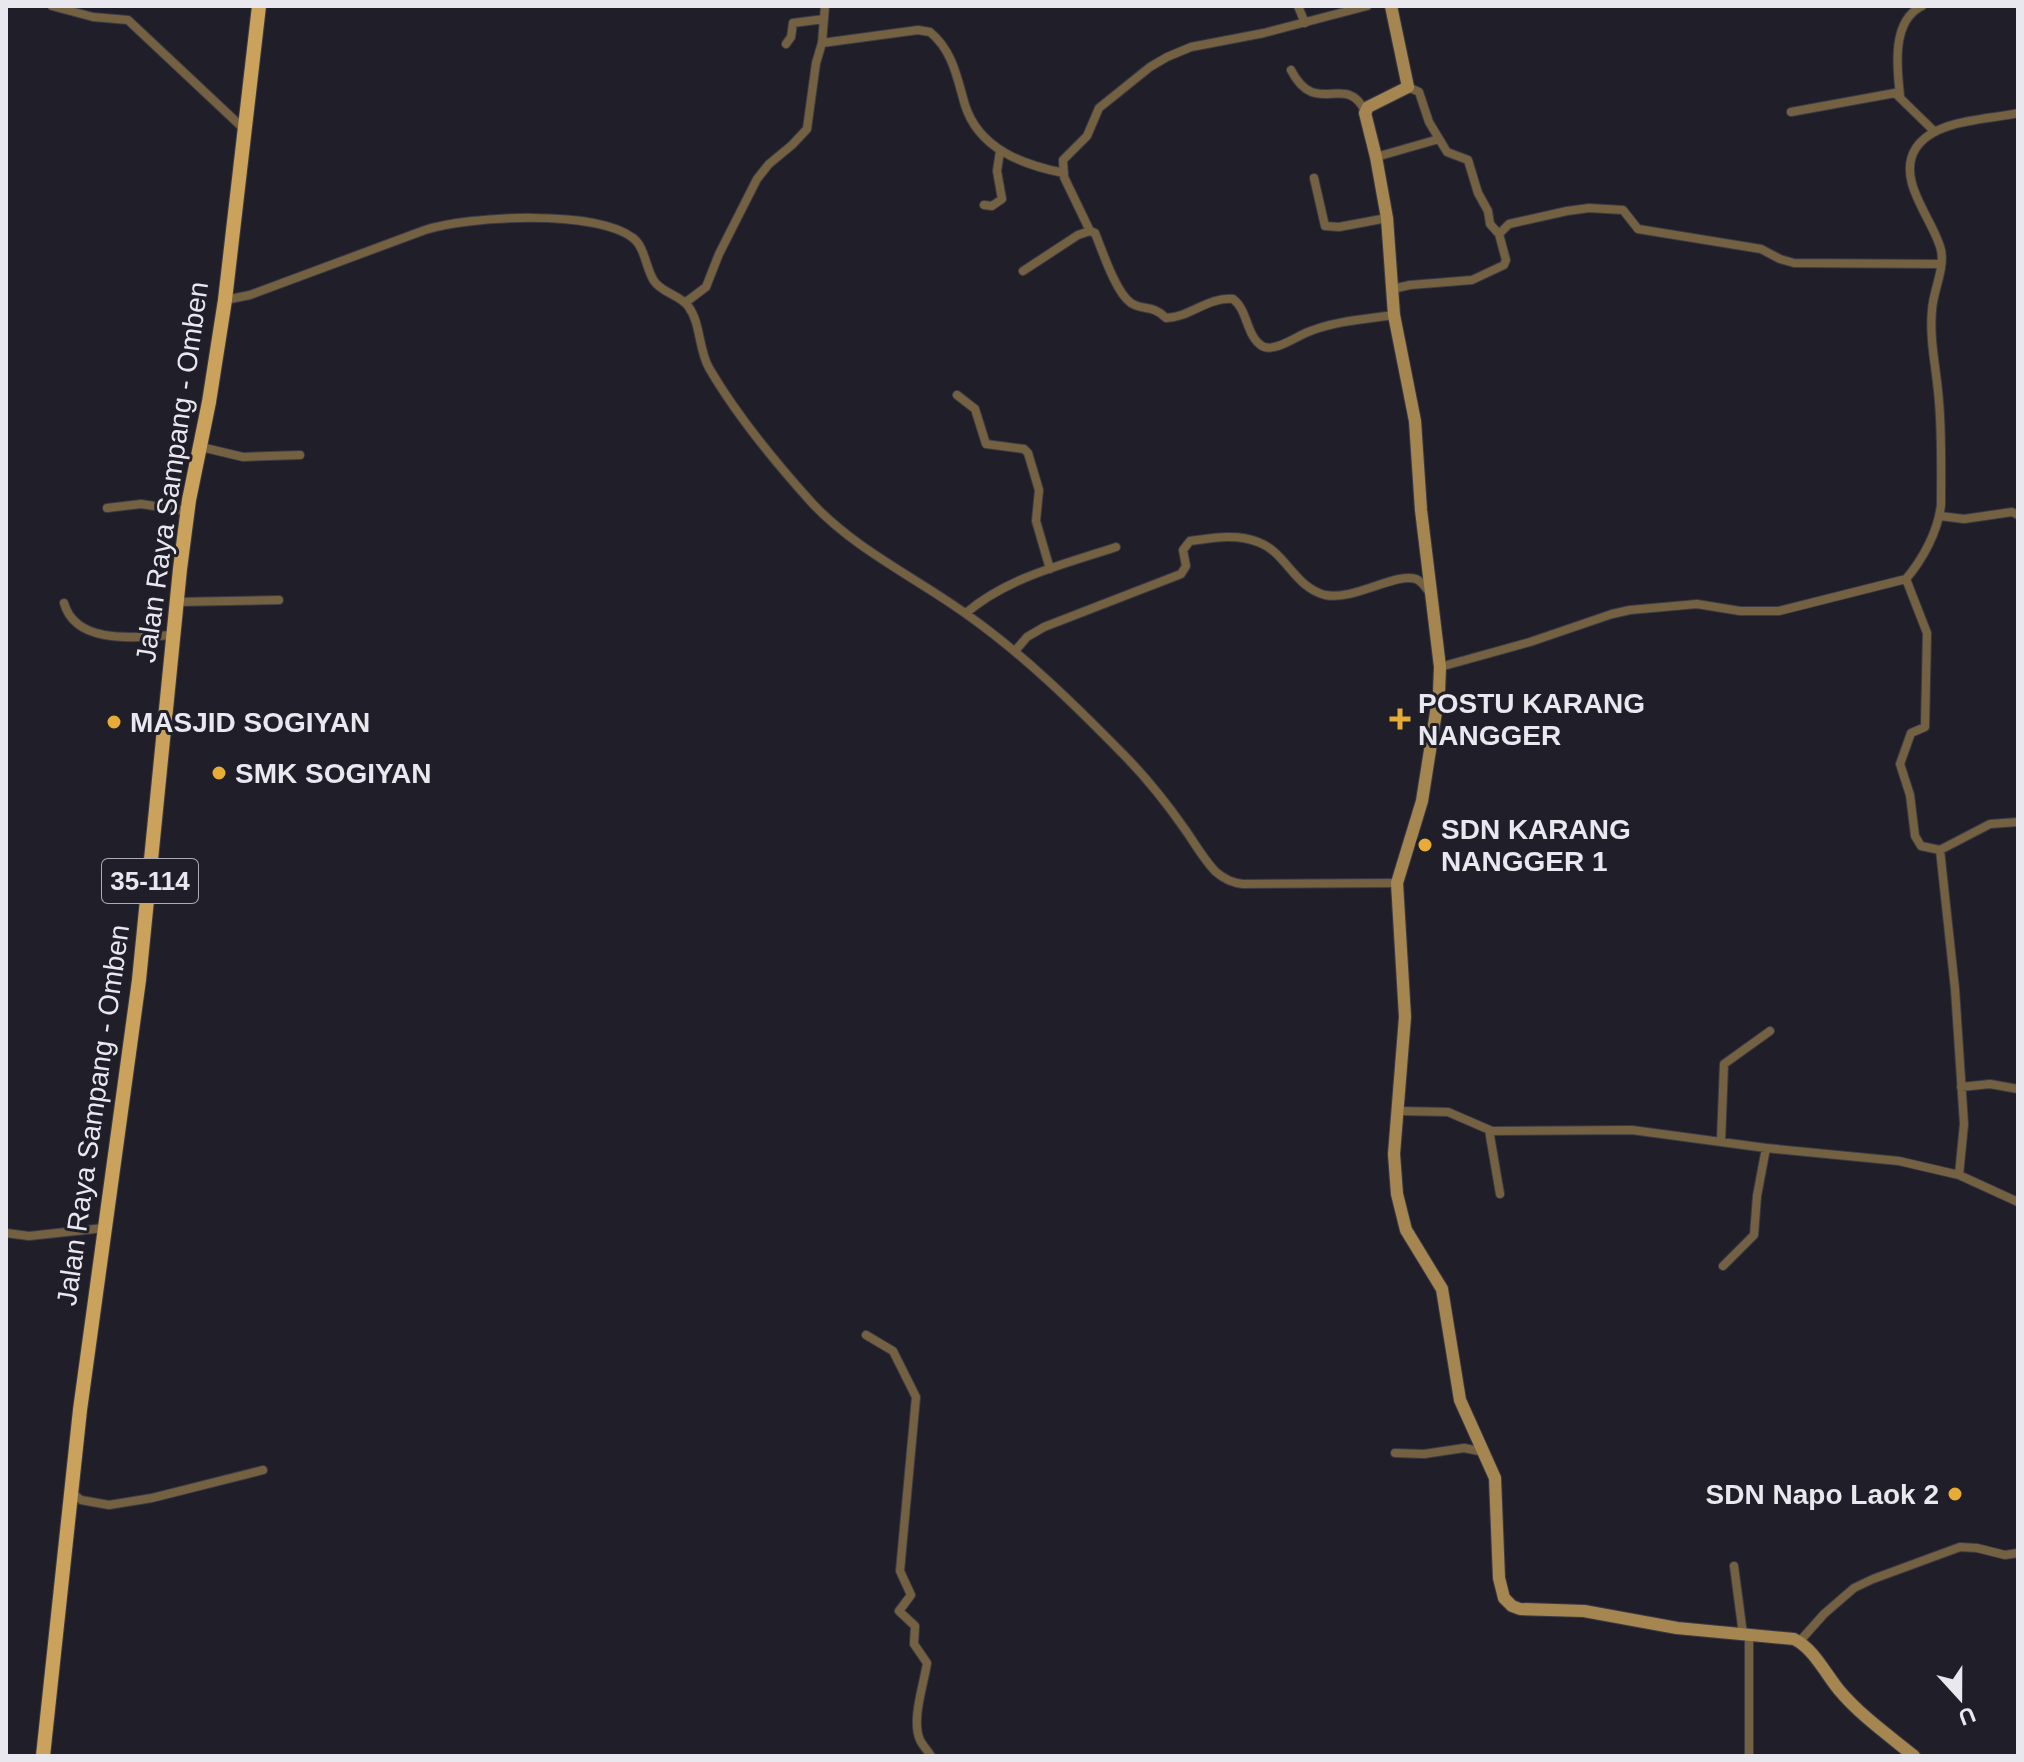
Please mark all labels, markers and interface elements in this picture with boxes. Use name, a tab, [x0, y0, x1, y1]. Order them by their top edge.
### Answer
street label: Jalan Raya Sampang - Omben	[130, 279, 214, 665]
place label: POSTU KARANG NANGGER	[1418, 688, 1645, 751]
place label: MASJID SOGIYAN	[130, 707, 370, 738]
marker: POSTU KARANG NANGGER	[1389, 708, 1411, 730]
marker: MASJID SOGIYAN	[105, 713, 123, 731]
place label: SMK SOGIYAN	[235, 758, 432, 789]
marker: SMK SOGIYAN	[210, 764, 228, 782]
place label: SDN KARANG NANGGER 1	[1441, 814, 1631, 877]
marker: SDN KARANG NANGGER 1	[1416, 836, 1434, 854]
road number: 35-114	[102, 859, 198, 903]
street label: Jalan Raya Sampang - Omben	[51, 922, 135, 1308]
place label: SDN Napo Laok 2	[1706, 1479, 1939, 1510]
marker: SDN Napo Laok 2	[1946, 1485, 1964, 1503]
north arrow	[1920, 1658, 2000, 1738]
text: U	[1955, 1702, 1979, 1731]

